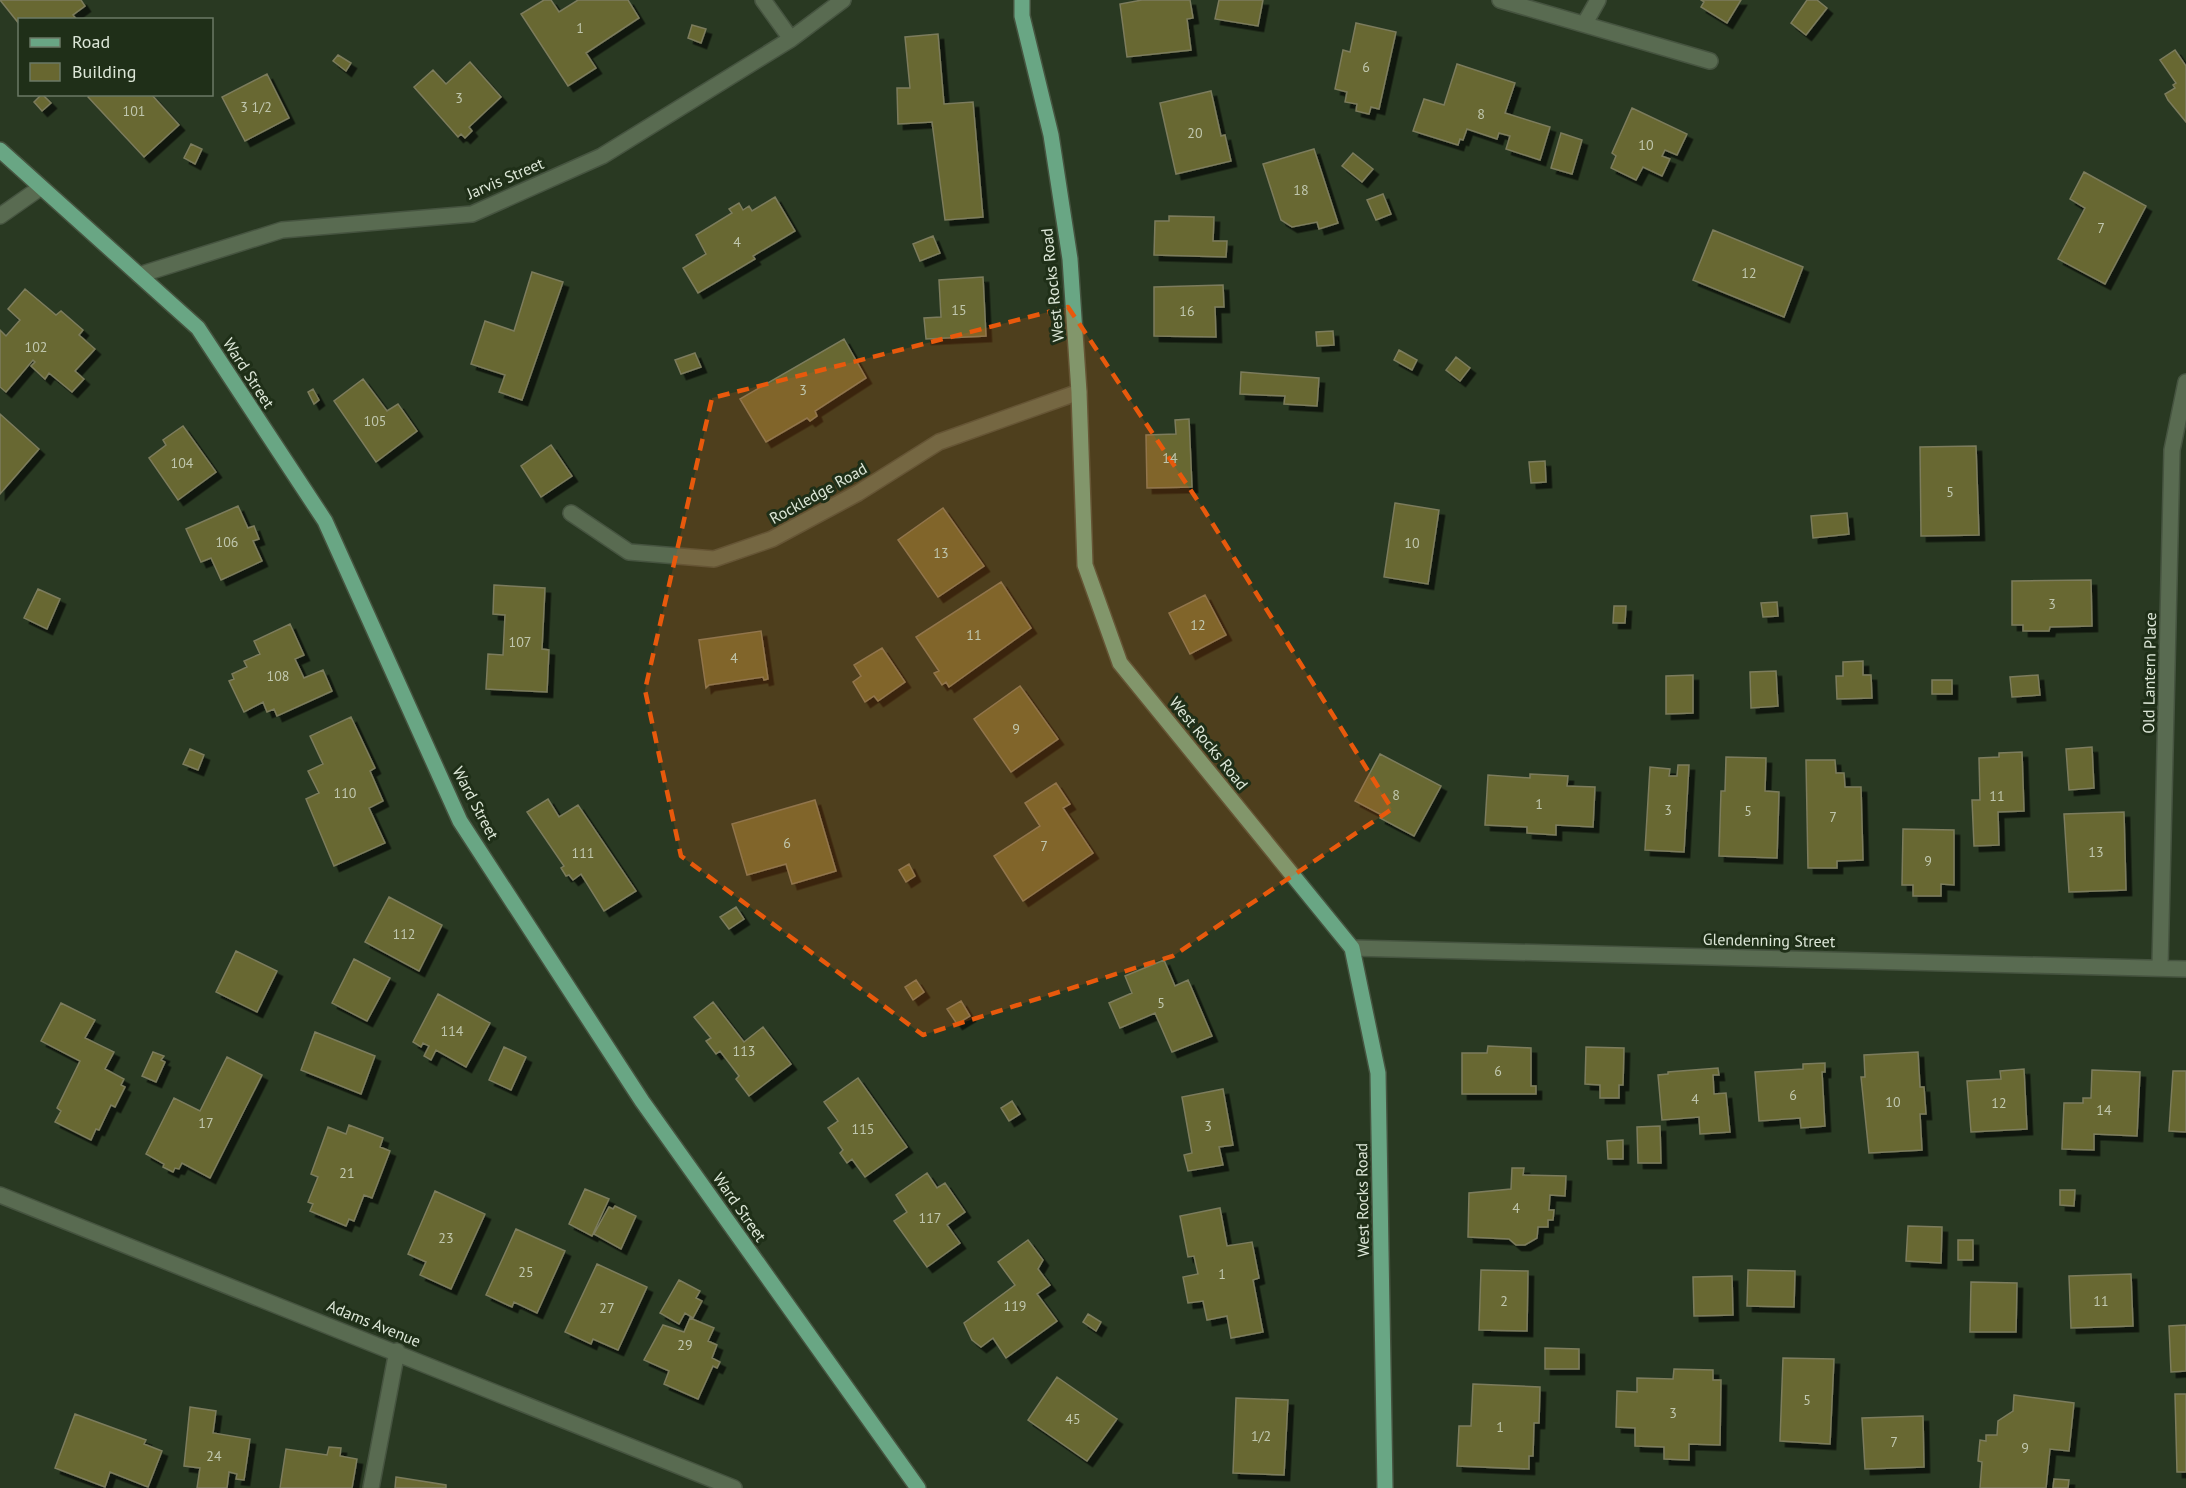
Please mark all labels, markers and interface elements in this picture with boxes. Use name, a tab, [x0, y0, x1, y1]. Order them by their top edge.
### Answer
legend	[18, 18, 213, 96]
house number: 1	[576, 19, 584, 37]
text: Road	[72, 30, 110, 53]
house number: 6	[1362, 58, 1370, 76]
text: Building	[72, 60, 136, 83]
house number: 3	[455, 89, 463, 107]
house number: 3 1/2	[240, 98, 272, 116]
house number: 101	[123, 102, 145, 120]
house number: 8	[1477, 105, 1485, 123]
house number: 20	[1187, 124, 1203, 142]
house number: 10	[1638, 136, 1654, 154]
street label: Jarvis Street	[462, 153, 547, 204]
house number: 18	[1293, 181, 1309, 199]
house number: 7	[2097, 219, 2105, 237]
street label: West Rocks Road	[1036, 227, 1068, 343]
house number: 4	[733, 233, 741, 251]
house number: 12	[1741, 264, 1757, 282]
house number: 15	[951, 301, 967, 319]
house number: 16	[1179, 302, 1195, 320]
street label: Ward Street	[219, 334, 279, 412]
house number: 102	[25, 338, 47, 356]
house number: 3	[799, 381, 807, 399]
house number: 105	[364, 412, 386, 430]
house number: 14	[1162, 449, 1178, 467]
house number: 104	[171, 454, 194, 472]
street label: Rockledge Road	[766, 458, 870, 528]
house number: 5	[1946, 483, 1954, 501]
house number: 106	[216, 533, 238, 551]
house number: 10	[1404, 534, 1420, 552]
house number: 13	[933, 544, 949, 562]
house number: 3	[2048, 595, 2056, 613]
street label: Old Lantern Place	[2138, 612, 2160, 734]
house number: 12	[1190, 616, 1206, 634]
house number: 11	[966, 626, 982, 644]
house number: 107	[509, 633, 531, 651]
house number: 4	[730, 649, 738, 667]
house number: 108	[267, 667, 289, 685]
street label: West Rocks Road	[1165, 692, 1253, 794]
house number: 9	[1012, 720, 1020, 738]
street label: Ward Street	[448, 763, 504, 843]
house number: 110	[334, 784, 357, 802]
house number: 8	[1392, 786, 1400, 804]
house number: 11	[1989, 787, 2005, 805]
house number: 1	[1535, 795, 1543, 813]
house number: 3	[1664, 801, 1672, 819]
house number: 5	[1744, 802, 1752, 820]
house number: 7	[1829, 808, 1837, 826]
house number: 6	[783, 834, 791, 852]
house number: 7	[1040, 837, 1048, 855]
house number: 13	[2088, 843, 2104, 861]
house number: 111	[572, 844, 594, 862]
house number: 9	[1924, 852, 1932, 870]
house number: 112	[393, 925, 415, 943]
street label: Glendenning Street	[1703, 929, 1836, 951]
house number: 5	[1157, 994, 1165, 1012]
house number: 114	[441, 1022, 464, 1040]
house number: 113	[733, 1042, 755, 1060]
house number: 6	[1494, 1062, 1502, 1080]
house number: 6	[1789, 1086, 1797, 1104]
house number: 4	[1691, 1090, 1699, 1108]
house number: 10	[1885, 1093, 1901, 1111]
house number: 12	[1991, 1094, 2007, 1112]
house number: 14	[2096, 1101, 2112, 1119]
house number: 17	[198, 1114, 214, 1132]
house number: 3	[1204, 1117, 1212, 1135]
house number: 115	[852, 1120, 874, 1138]
street label: West Rocks Road	[1351, 1143, 1373, 1257]
house number: 21	[339, 1164, 355, 1182]
street label: Ward Street	[709, 1169, 771, 1246]
house number: 4	[1512, 1199, 1520, 1217]
house number: 117	[919, 1209, 941, 1227]
house number: 23	[438, 1229, 454, 1247]
house number: 25	[518, 1263, 534, 1281]
house number: 1	[1218, 1265, 1226, 1283]
house number: 2	[1500, 1292, 1508, 1310]
house number: 11	[2093, 1292, 2109, 1310]
street label: Adams Avenue	[324, 1295, 424, 1351]
house number: 119	[1004, 1297, 1026, 1315]
house number: 27	[599, 1299, 615, 1317]
house number: 29	[677, 1336, 693, 1354]
house number: 5	[1803, 1391, 1811, 1409]
house number: 3	[1669, 1404, 1677, 1422]
house number: 45	[1065, 1410, 1081, 1428]
house number: 1	[1496, 1418, 1504, 1436]
house number: 1/2	[1251, 1427, 1271, 1445]
house number: 7	[1890, 1433, 1898, 1451]
house number: 9	[2021, 1439, 2029, 1457]
house number: 24	[206, 1447, 222, 1465]

